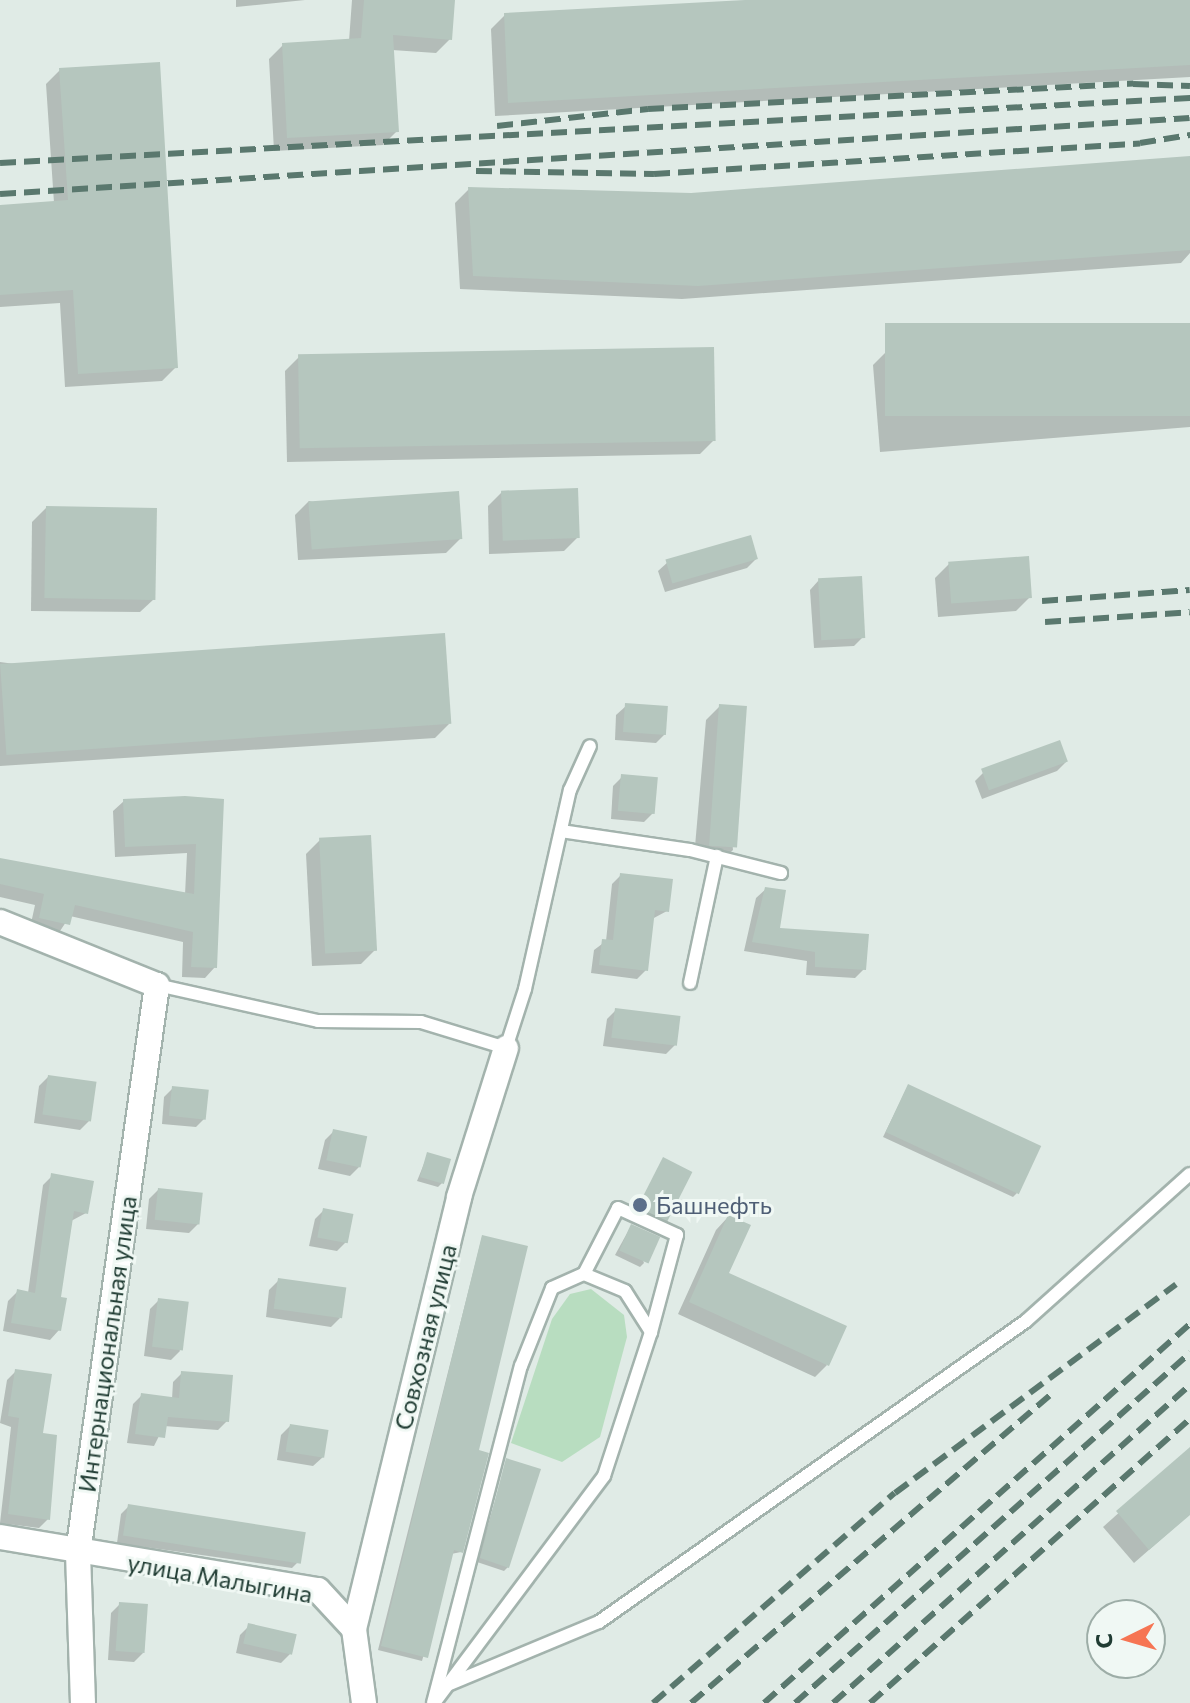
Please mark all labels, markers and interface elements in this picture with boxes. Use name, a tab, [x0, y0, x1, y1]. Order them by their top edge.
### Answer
place label: Башнефть	[656, 1191, 772, 1219]
street label: Интернациональная улица	[72, 1194, 142, 1494]
marker: Башнефть	[631, 1196, 649, 1214]
street label: Совхозная улица	[388, 1241, 462, 1433]
street label: улица Малыгина	[125, 1548, 315, 1608]
north arrow	[1086, 1599, 1166, 1679]
text: С	[1089, 1632, 1118, 1650]

